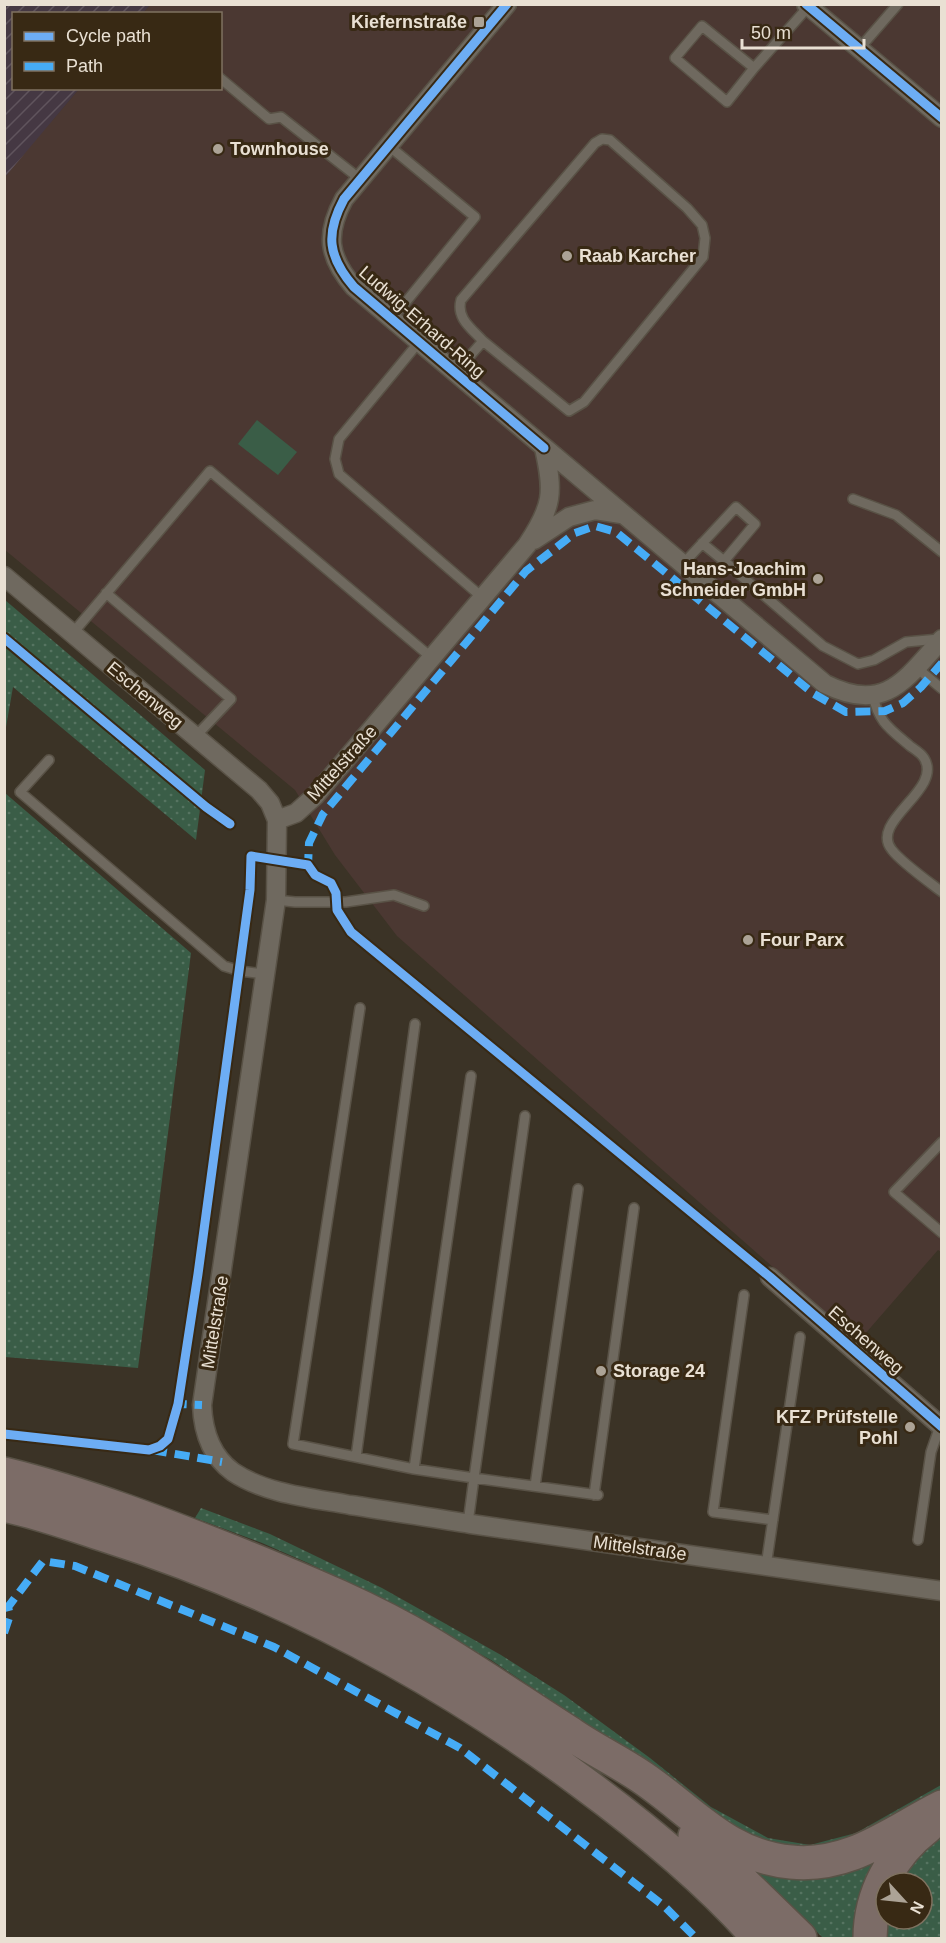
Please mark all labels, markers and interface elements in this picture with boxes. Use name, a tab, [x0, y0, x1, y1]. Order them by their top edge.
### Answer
legend	[12, 12, 222, 90]
place label: Kiefernstraße	[351, 12, 467, 32]
scale bar	[742, 12, 864, 50]
marker: Kiefernstraße	[472, 15, 486, 29]
text: 50 m	[751, 23, 791, 43]
text: Cycle path	[66, 26, 151, 46]
text: Path	[66, 56, 103, 76]
place label: Townhouse	[230, 139, 329, 159]
marker: Townhouse	[211, 142, 225, 156]
place label: Raab Karcher	[579, 246, 696, 266]
marker: Raab Karcher	[560, 249, 574, 263]
street label: Ludwig-Erhard-Ring	[355, 262, 489, 382]
place label: Hans-Joachim Schneider GmbH	[660, 559, 806, 600]
marker: Hans-Joachim Schneider GmbH	[811, 572, 825, 586]
street label: Eschenweg	[103, 657, 187, 733]
street label: Mittelstraße	[303, 721, 381, 805]
place label: Four Parx	[760, 930, 844, 950]
marker: Four Parx	[741, 933, 755, 947]
street label: Mittelstraße	[198, 1274, 232, 1370]
street label: Eschenweg	[824, 1302, 908, 1378]
place label: Storage 24	[613, 1361, 705, 1381]
marker: Storage 24	[594, 1364, 608, 1378]
place label: KFZ Prüfstelle Pohl	[776, 1407, 898, 1448]
marker: KFZ Prüfstelle Pohl	[903, 1420, 917, 1434]
street label: Mittelstraße	[592, 1532, 688, 1564]
north arrow	[874, 1871, 934, 1931]
text: N	[907, 1899, 927, 1917]

